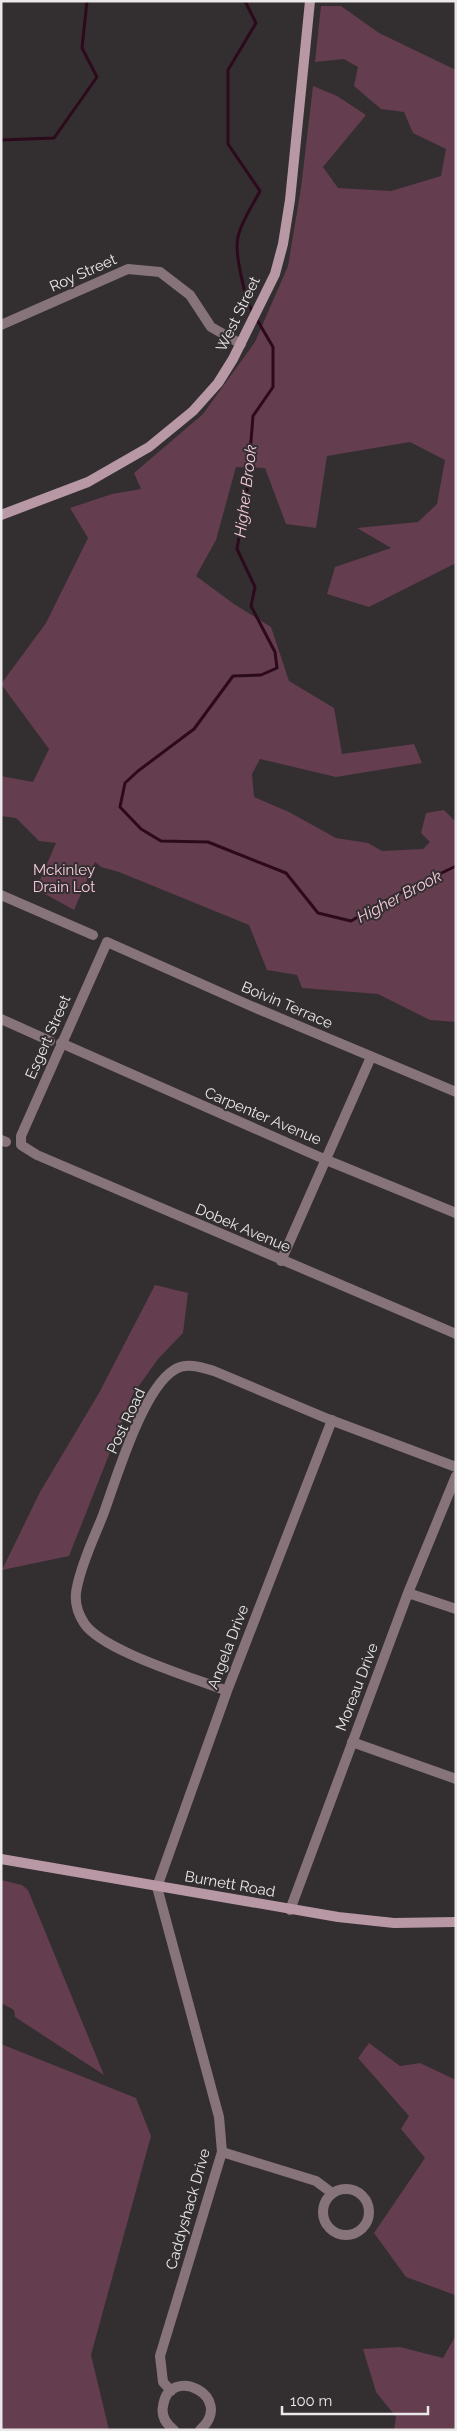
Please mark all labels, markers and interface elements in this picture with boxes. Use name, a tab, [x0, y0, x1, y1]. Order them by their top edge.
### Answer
street label: Roy Street	[47, 250, 119, 296]
street label: West Street	[212, 274, 264, 354]
water label: Higher Brook	[230, 443, 261, 539]
park label: Mckinley Drain Lot	[33, 861, 95, 896]
water label: Higher Brook	[354, 866, 445, 927]
street label: Boivin Terrace	[239, 978, 336, 1032]
street label: Esgert Street	[21, 992, 75, 1082]
street label: Carpenter Avenue	[202, 1083, 324, 1149]
street label: Dobek Avenue	[193, 1200, 293, 1256]
street label: Post Road	[103, 1385, 149, 1457]
street label: Angela Drive	[204, 1602, 252, 1692]
street label: Moreau Drive	[332, 1640, 382, 1733]
street label: Burnett Road	[183, 1867, 277, 1901]
street label: Caddyshack Drive	[162, 2146, 214, 2272]
scale bar	[282, 2384, 428, 2416]
text: 100 m	[290, 2392, 332, 2410]

